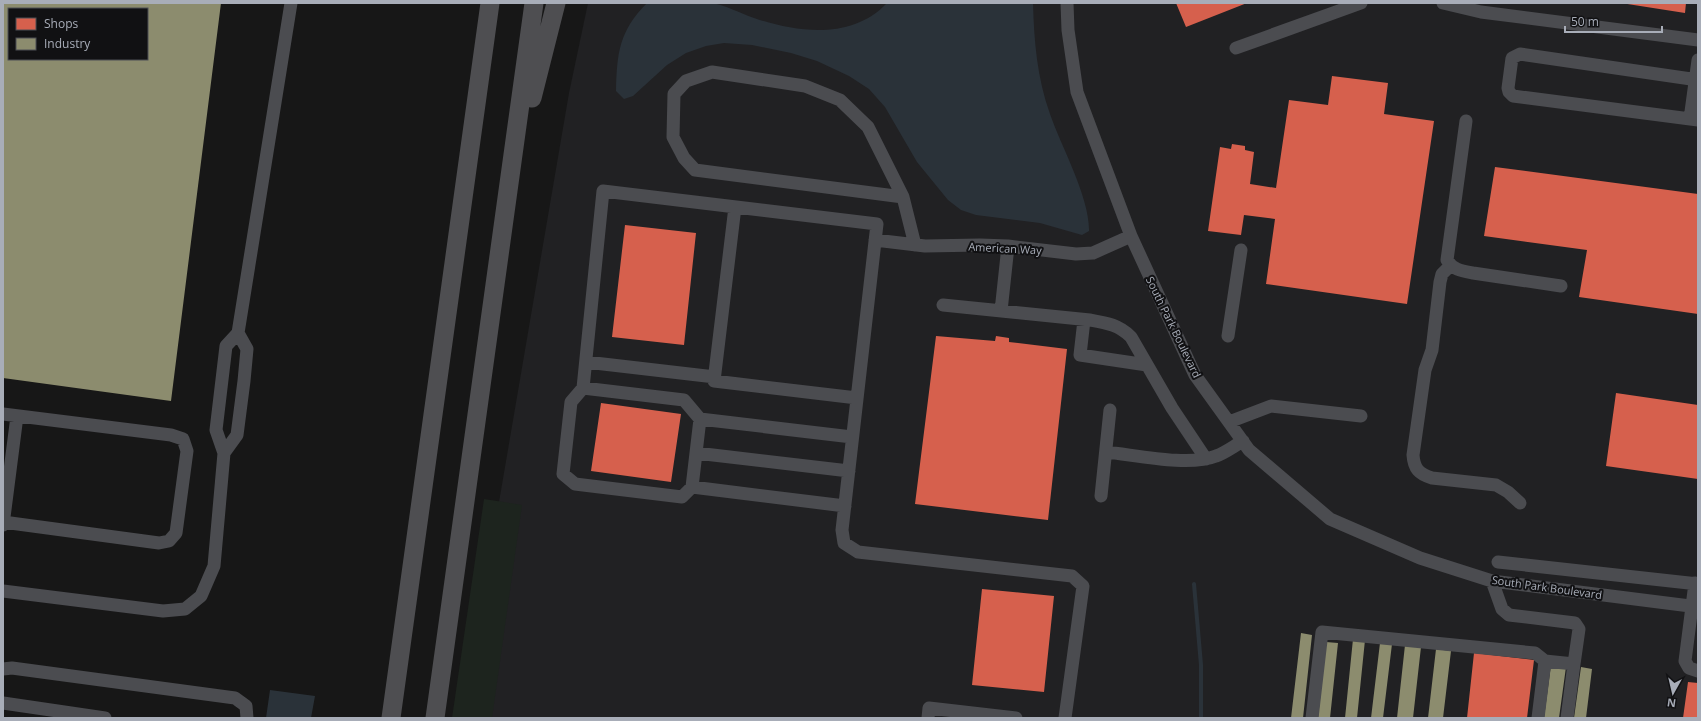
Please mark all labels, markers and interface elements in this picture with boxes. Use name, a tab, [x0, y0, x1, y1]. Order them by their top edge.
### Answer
legend	[8, 8, 148, 60]
scale bar	[1565, 8, 1662, 34]
text: 50 m	[1571, 13, 1599, 30]
text: Shops	[44, 15, 79, 32]
text: Industry	[44, 35, 91, 52]
street label: American Way	[968, 239, 1043, 257]
street label: South Park Boulevard	[1143, 274, 1205, 380]
street label: South Park Boulevard	[1491, 572, 1603, 602]
north arrow	[1653, 673, 1693, 713]
text: N	[1666, 695, 1677, 711]

